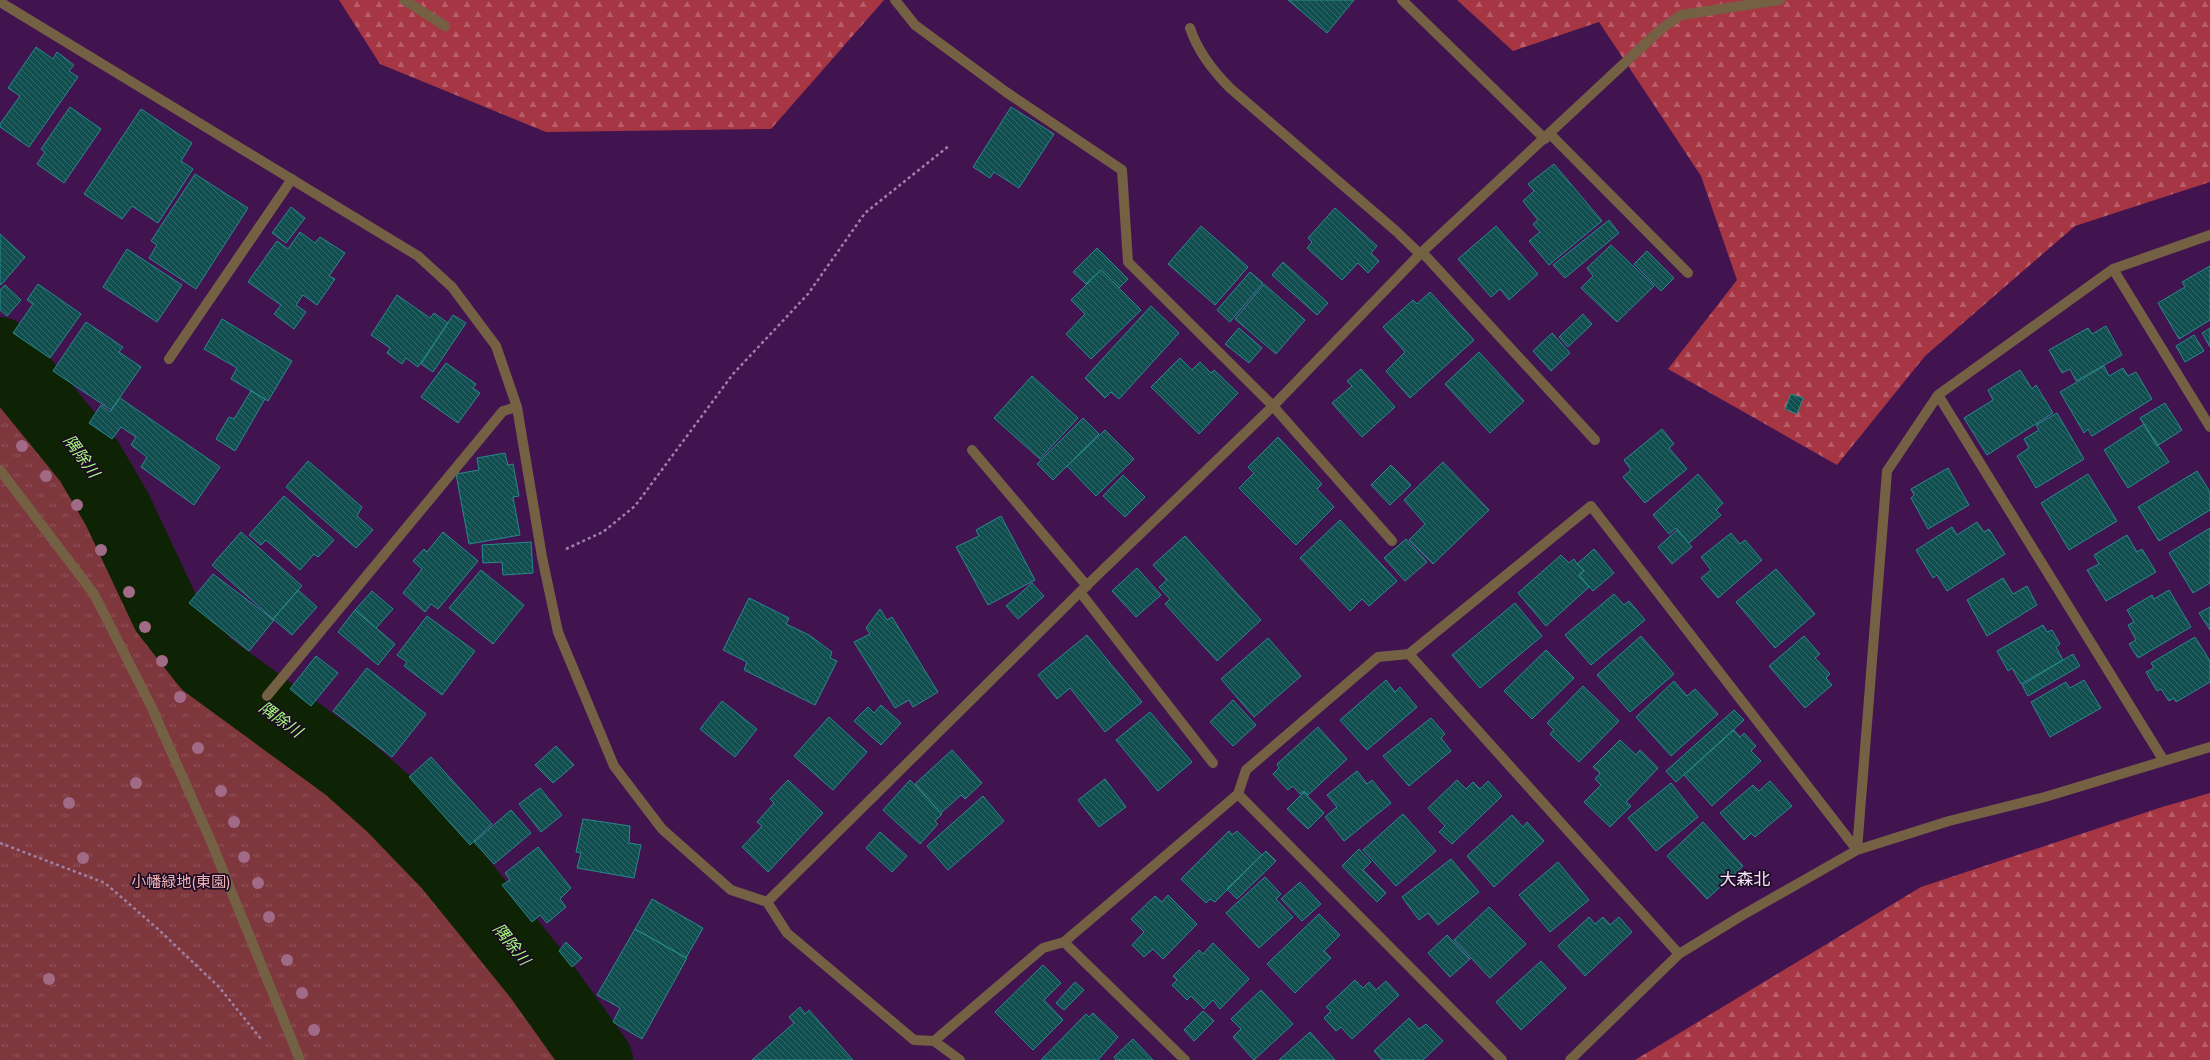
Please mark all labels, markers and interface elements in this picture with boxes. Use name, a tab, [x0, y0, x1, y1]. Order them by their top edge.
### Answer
water label: 隅除川	[60, 431, 105, 483]
water label: 隅除川	[256, 697, 308, 742]
district label: 大森北	[1720, 868, 1771, 889]
park label: 小幡緑地(東園)	[131, 872, 231, 891]
water label: 隅除川	[489, 919, 536, 970]

